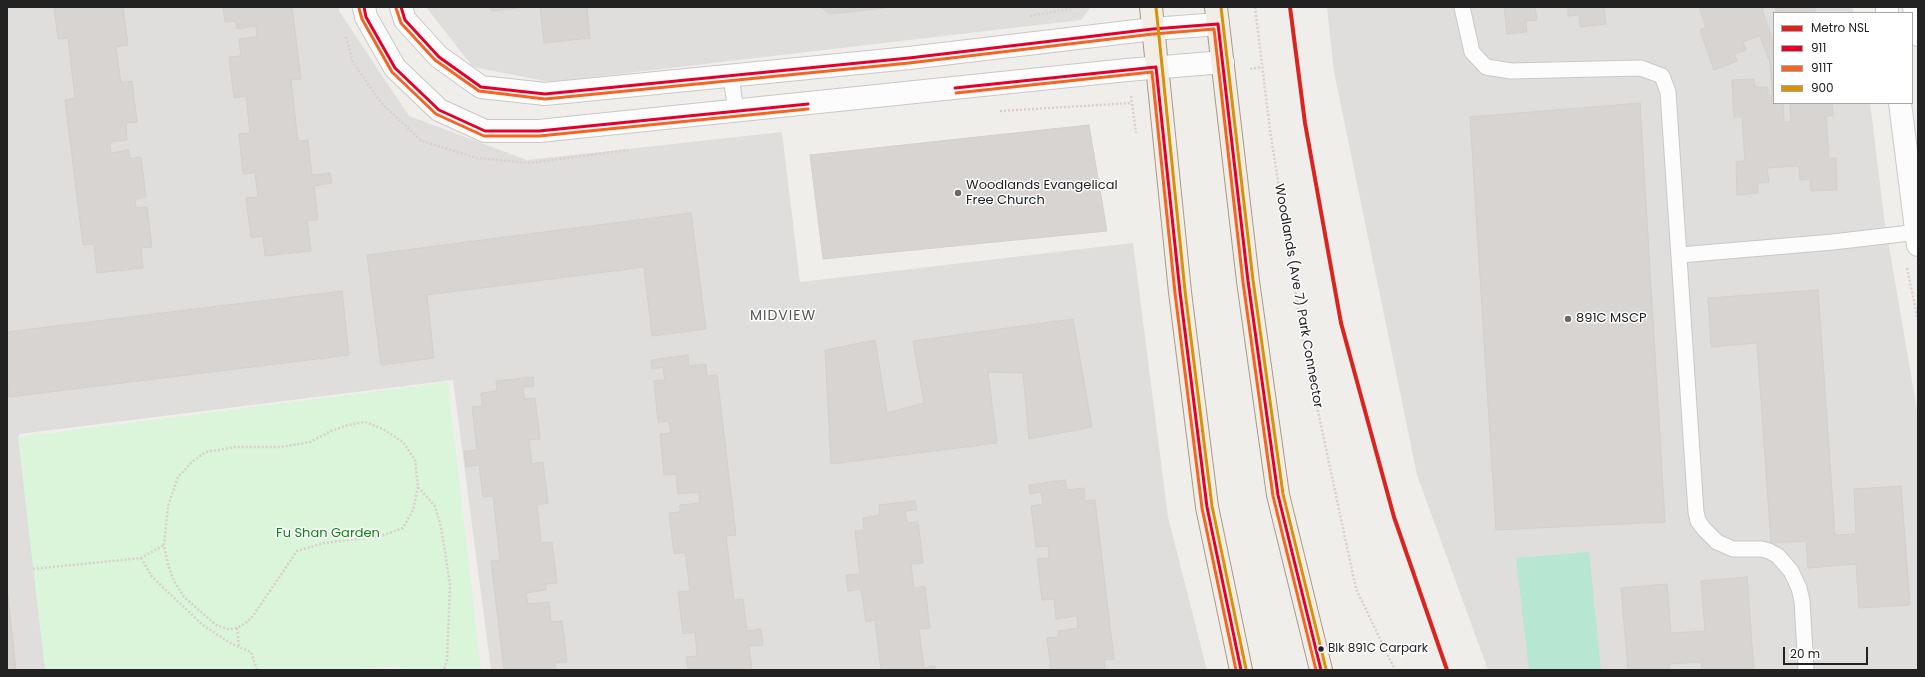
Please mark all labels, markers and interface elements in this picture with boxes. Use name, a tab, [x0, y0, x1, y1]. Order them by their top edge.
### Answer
legend	[1773, 12, 1913, 104]
text: Metro NSL	[1811, 19, 1869, 36]
text: 911	[1811, 39, 1826, 56]
text: 911T	[1811, 59, 1833, 76]
text: 900	[1811, 79, 1834, 96]
place label: Woodlands Evangelical Free Church	[966, 178, 1118, 209]
street label: Woodlands (Ave 7) Park Connector	[1271, 183, 1325, 409]
marker: Woodlands Evangelical Free Church	[953, 188, 963, 198]
district label: MIDVIEW	[750, 308, 816, 324]
place label: 891C MSCP	[1576, 311, 1646, 327]
marker: 891C MSCP	[1563, 314, 1573, 324]
park label: Fu Shan Garden	[276, 526, 380, 542]
scale bar	[1785, 639, 1870, 665]
place label: Blk 891C Carpark	[1328, 642, 1428, 656]
marker: Blk 891C Carpark	[1316, 644, 1326, 654]
text: 20 m	[1790, 645, 1820, 662]

